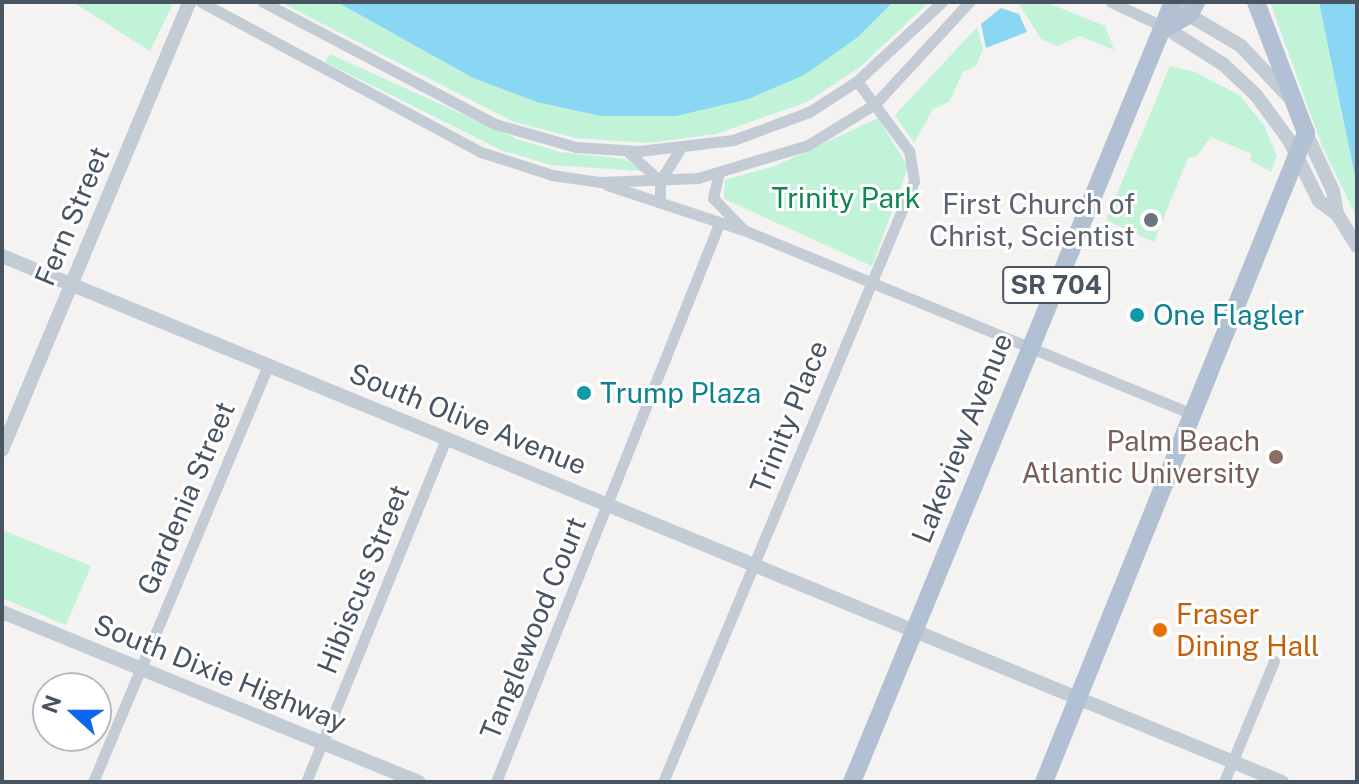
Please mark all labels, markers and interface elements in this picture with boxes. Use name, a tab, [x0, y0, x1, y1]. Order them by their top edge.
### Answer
street label: Fern Street	[28, 141, 116, 291]
park label: Trinity Park	[771, 181, 921, 215]
place label: First Church of Christ, Scientist	[929, 187, 1135, 253]
marker: First Church of Christ, Scientist	[1142, 211, 1160, 229]
road number: SR 704	[1002, 263, 1110, 307]
place label: One Flagler	[1153, 298, 1305, 332]
marker: One Flagler	[1128, 306, 1146, 324]
street label: Lakeview Avenue	[905, 328, 1019, 548]
street label: Trinity Place	[743, 336, 835, 498]
street label: South Olive Avenue	[344, 356, 592, 482]
place label: Trump Plaza	[600, 376, 761, 410]
marker: Trump Plaza	[575, 384, 593, 402]
street label: Gardenia Street	[130, 396, 242, 600]
place label: Palm Beach Atlantic University	[1021, 424, 1260, 490]
marker: Palm Beach Atlantic University	[1267, 448, 1285, 466]
street label: Hibiscus Street	[310, 480, 416, 678]
street label: Tanglewood Court	[473, 512, 593, 744]
place label: Fraser Dining Hall	[1176, 597, 1320, 663]
street label: South Dixie Highway	[89, 607, 351, 739]
marker: Fraser Dining Hall	[1151, 621, 1169, 639]
north arrow	[32, 672, 112, 752]
text: N	[36, 691, 67, 717]

